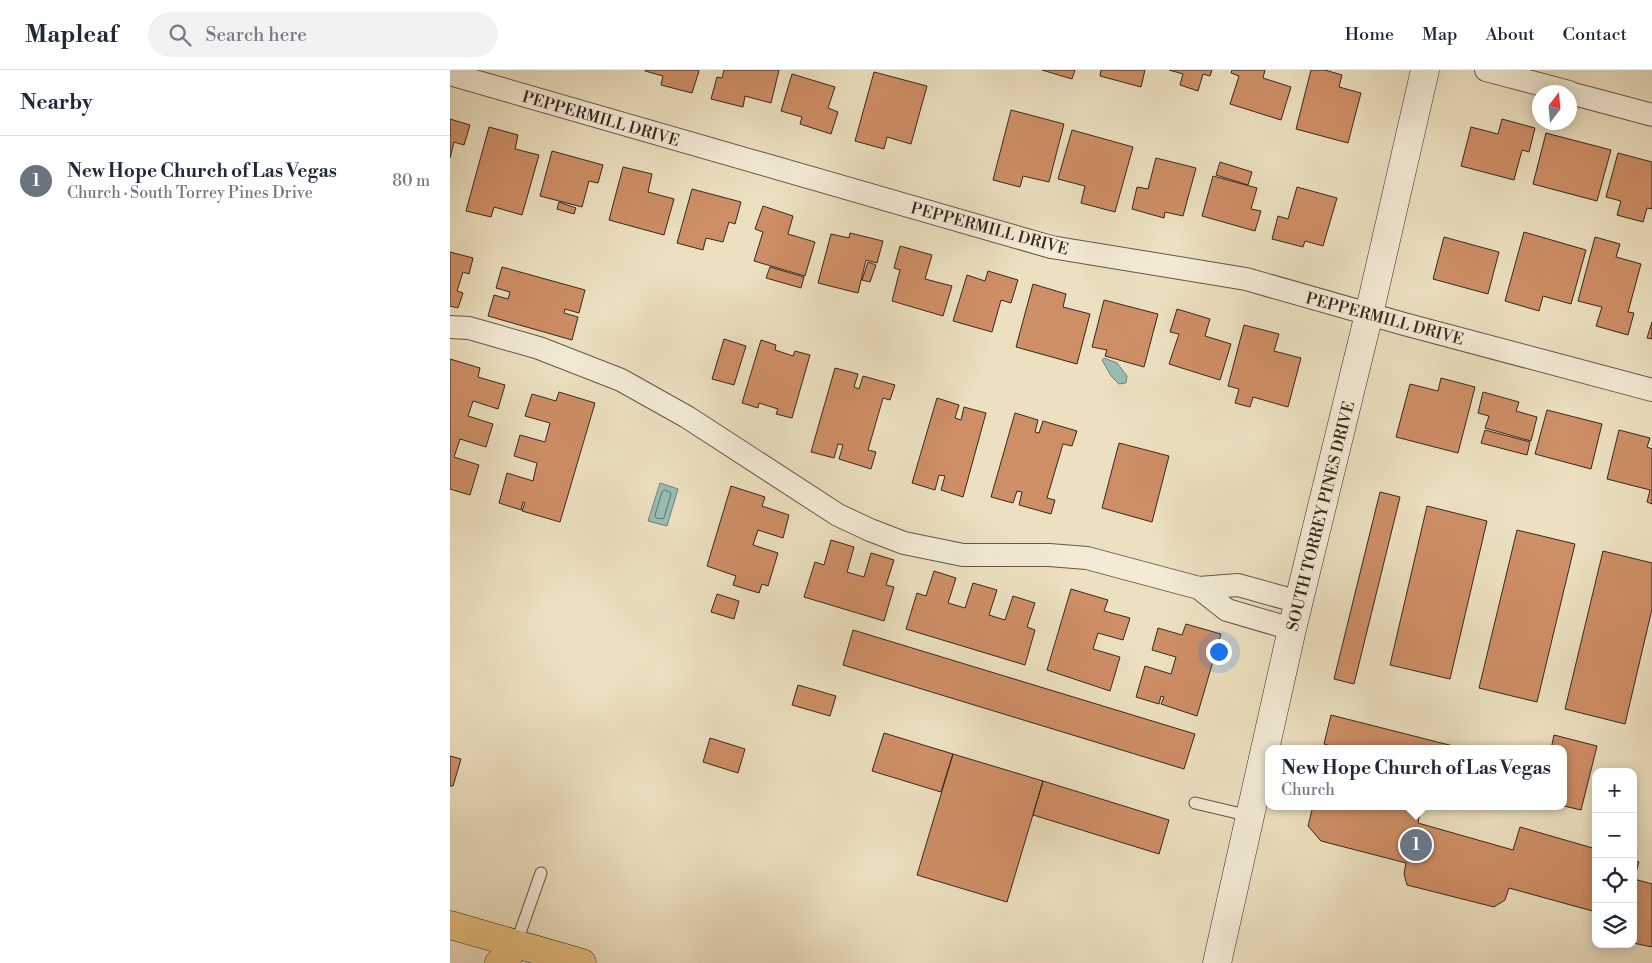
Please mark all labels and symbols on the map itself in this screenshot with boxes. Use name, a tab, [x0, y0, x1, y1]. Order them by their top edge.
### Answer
north arrow	[1532, 85, 1577, 130]
street label: PEPPERMILL DRIVE	[520, 87, 682, 151]
street label: PEPPERMILL DRIVE	[909, 198, 1071, 260]
street label: PEPPERMILL DRIVE	[1304, 288, 1466, 350]
street label: SOUTH TORREY PINES DRIVE	[1283, 399, 1359, 633]
your location	[1206, 639, 1232, 665]
pin: 1	[1400, 826, 1432, 864]

